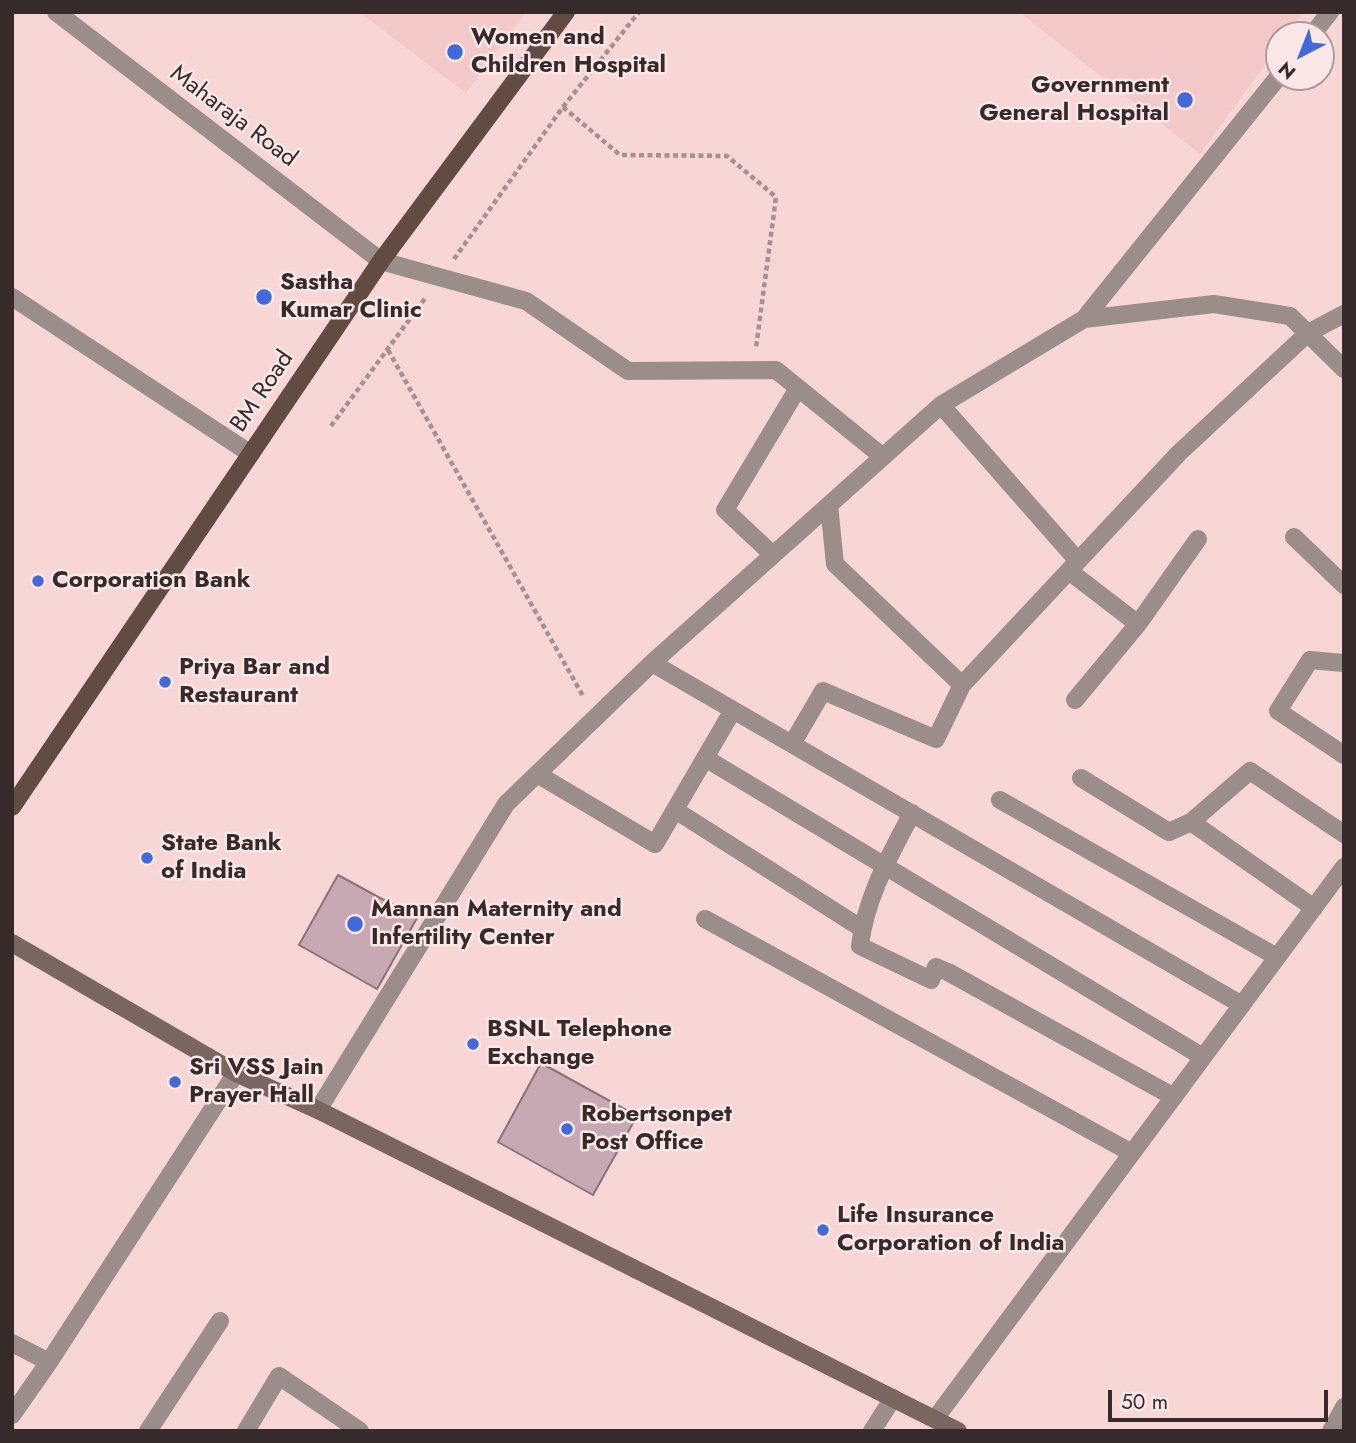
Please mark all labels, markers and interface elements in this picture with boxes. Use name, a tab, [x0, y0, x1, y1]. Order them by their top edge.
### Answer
north arrow	[1265, 21, 1335, 91]
place label: Women and Children Hospital	[471, 24, 666, 80]
marker: Women and Children Hospital	[445, 42, 465, 62]
text: N	[1272, 55, 1302, 86]
street label: Maharaja Road	[164, 60, 302, 174]
place label: Government General Hospital	[979, 72, 1169, 128]
marker: Government General Hospital	[1175, 90, 1195, 110]
place label: Sastha Kumar Clinic	[280, 269, 422, 325]
marker: Sastha Kumar Clinic	[254, 287, 274, 307]
street label: BM Road	[225, 346, 301, 438]
place label: Corporation Bank	[52, 567, 251, 595]
marker: Corporation Bank	[30, 573, 46, 589]
place label: Priya Bar and Restaurant	[179, 654, 330, 710]
marker: Priya Bar and Restaurant	[157, 674, 173, 690]
place label: State Bank of India	[161, 830, 282, 886]
marker: State Bank of India	[139, 850, 155, 866]
place label: Mannan Maternity and Infertility Center	[371, 896, 622, 952]
marker: Mannan Maternity and Infertility Center	[345, 914, 365, 934]
place label: BSNL Telephone Exchange	[487, 1016, 672, 1072]
marker: BSNL Telephone Exchange	[465, 1036, 481, 1052]
place label: Sri VSS Jain Prayer Hall	[189, 1054, 324, 1110]
marker: Sri VSS Jain Prayer Hall	[167, 1074, 183, 1090]
place label: Robertsonpet Post Office	[581, 1101, 732, 1157]
marker: Robertsonpet Post Office	[559, 1121, 575, 1137]
place label: Life Insurance Corporation of India	[837, 1202, 1064, 1258]
marker: Life Insurance Corporation of India	[815, 1222, 831, 1238]
scale bar	[1111, 1376, 1332, 1420]
text: 50 m	[1121, 1387, 1168, 1417]

